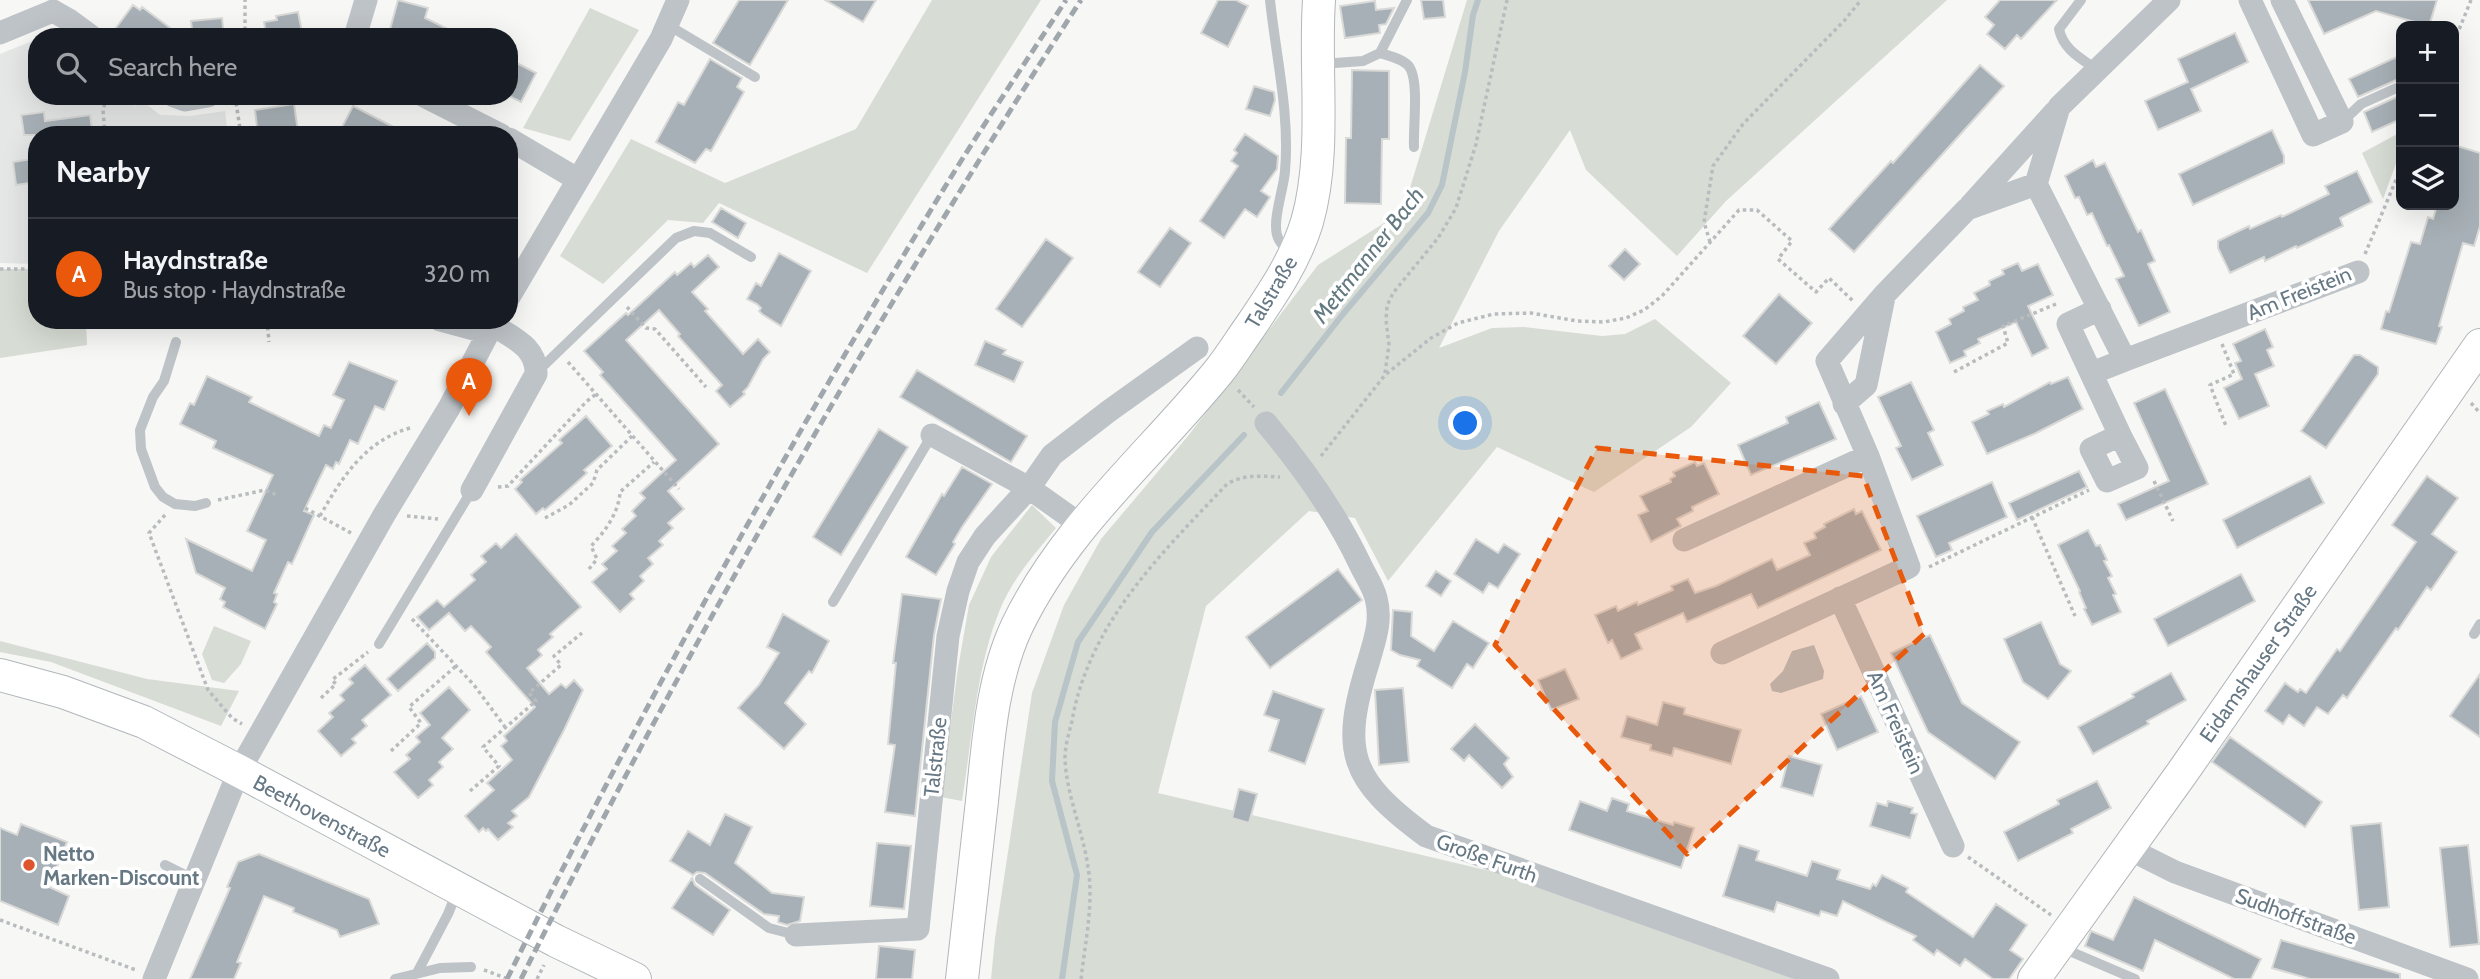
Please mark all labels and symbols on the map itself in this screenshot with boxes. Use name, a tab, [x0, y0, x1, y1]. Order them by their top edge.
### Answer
water label: Mettmanner Bach	[1306, 181, 1430, 329]
street label: Talstraße	[1240, 251, 1302, 333]
street label: Am Freistein	[2243, 261, 2355, 325]
pin: A	[446, 358, 492, 416]
your location	[1448, 406, 1482, 440]
street label: Eidamshauser Straße	[2194, 579, 2322, 747]
street label: Am Freistein	[1862, 667, 1930, 777]
street label: Talstraße	[918, 716, 952, 798]
street label: Beethovenstraße	[249, 769, 395, 863]
street label: Große Furth	[1433, 828, 1541, 888]
place label: Netto Marken-Discount	[43, 841, 199, 890]
marker: Netto Marken-Discount	[21, 857, 37, 873]
street label: Sudhoffstraße	[2232, 883, 2360, 949]

